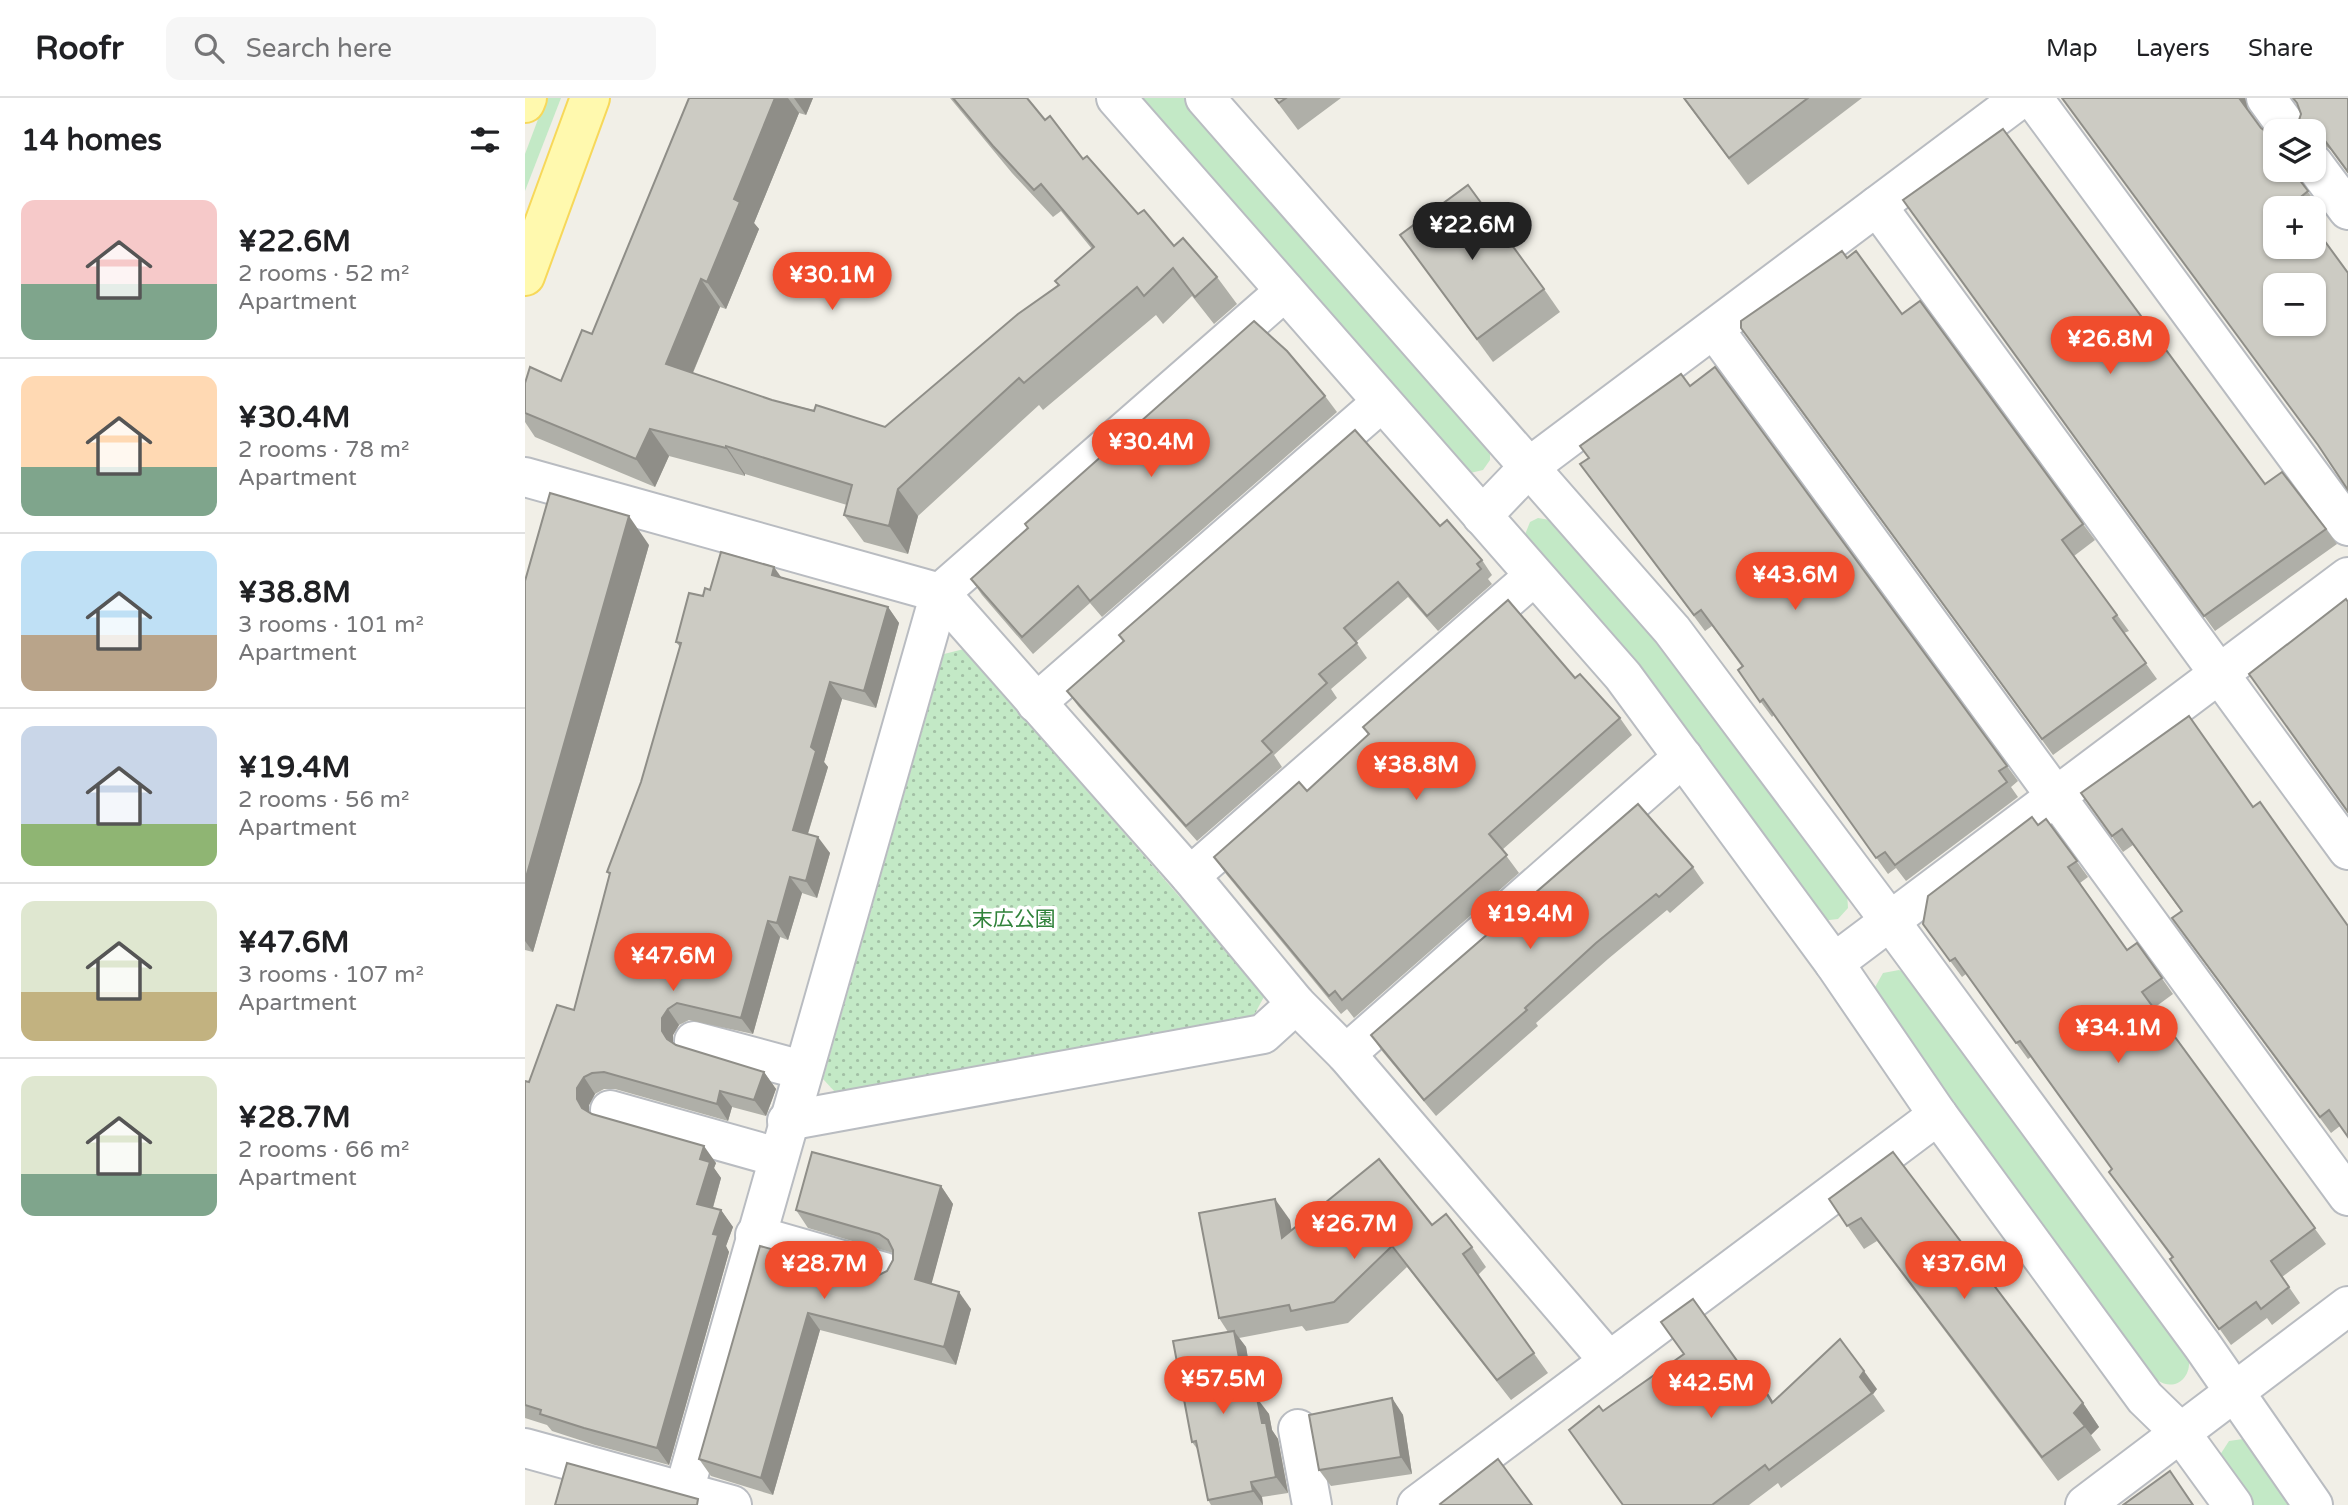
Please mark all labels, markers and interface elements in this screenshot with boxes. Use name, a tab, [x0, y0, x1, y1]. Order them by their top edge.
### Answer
search box	[166, 17, 656, 80]
text: Roofr	[35, 29, 124, 68]
icon: search	[190, 29, 228, 67]
text: Search here	[246, 33, 392, 64]
text: Map	[2046, 34, 2098, 63]
text: Layers	[2136, 34, 2210, 63]
text: Share	[2248, 34, 2313, 63]
map controls	[2263, 119, 2326, 336]
button: layers	[2263, 119, 2326, 182]
icon: filters	[466, 121, 504, 159]
text: 14 homes	[21, 122, 162, 159]
button: +	[2263, 196, 2326, 259]
pin: ¥22.6M	[1415, 202, 1529, 262]
text: ¥22.6M	[1429, 211, 1515, 239]
text: ¥22.6M	[238, 223, 351, 260]
icon: home	[77, 228, 161, 312]
pin: ¥30.1M	[775, 252, 889, 312]
text: 2 rooms · 52 m²	[238, 260, 409, 288]
text: ¥30.1M	[789, 261, 875, 289]
button: −	[2263, 273, 2326, 336]
text: Apartment	[238, 288, 357, 316]
pin: ¥26.8M	[2053, 316, 2167, 376]
text: ¥26.8M	[2067, 325, 2153, 353]
text: ¥30.4M	[238, 399, 350, 436]
icon: home	[77, 404, 161, 488]
pin: ¥30.4M	[1094, 420, 1208, 479]
text: ¥30.4M	[1108, 428, 1194, 456]
text: 2 rooms · 78 m²	[238, 436, 409, 464]
text: Apartment	[238, 464, 357, 492]
pin: ¥43.6M	[1738, 552, 1852, 612]
text: ¥43.6M	[1752, 561, 1838, 589]
text: ¥38.8M	[238, 574, 351, 611]
icon: home	[77, 579, 161, 663]
text: 3 rooms · 101 m²	[238, 611, 424, 639]
text: Apartment	[238, 639, 357, 667]
pin: ¥38.8M	[1359, 742, 1473, 802]
text: ¥19.4M	[238, 749, 350, 786]
text: ¥38.8M	[1373, 751, 1459, 779]
icon: home	[77, 754, 161, 838]
text: 2 rooms · 56 m²	[238, 786, 409, 814]
text: Apartment	[238, 814, 357, 842]
pin: ¥19.4M	[1473, 892, 1587, 951]
text: ¥19.4M	[1487, 900, 1573, 928]
park label: 末広公園	[972, 907, 1056, 932]
text: ¥47.6M	[238, 924, 350, 961]
icon: home	[77, 929, 161, 1013]
pin: ¥47.6M	[616, 934, 730, 993]
text: ¥47.6M	[630, 942, 716, 970]
text: 3 rooms · 107 m²	[238, 961, 424, 989]
text: Apartment	[238, 989, 357, 1017]
pin: ¥34.1M	[2061, 1006, 2175, 1065]
text: ¥34.1M	[2075, 1014, 2161, 1042]
text: ¥28.7M	[238, 1099, 351, 1136]
icon: home	[77, 1104, 161, 1188]
text: 2 rooms · 66 m²	[238, 1136, 409, 1164]
text: Apartment	[238, 1164, 357, 1192]
pin: ¥26.7M	[1297, 1202, 1411, 1261]
text: ¥26.7M	[1311, 1210, 1397, 1238]
pin: ¥28.7M	[767, 1242, 881, 1301]
pin: ¥37.6M	[1907, 1242, 2021, 1301]
text: ¥28.7M	[781, 1250, 867, 1278]
text: ¥37.6M	[1921, 1250, 2007, 1278]
pin: ¥57.5M	[1166, 1356, 1280, 1416]
pin: ¥42.5M	[1654, 1360, 1768, 1420]
text: ¥57.5M	[1180, 1365, 1266, 1393]
text: ¥42.5M	[1668, 1369, 1754, 1397]

